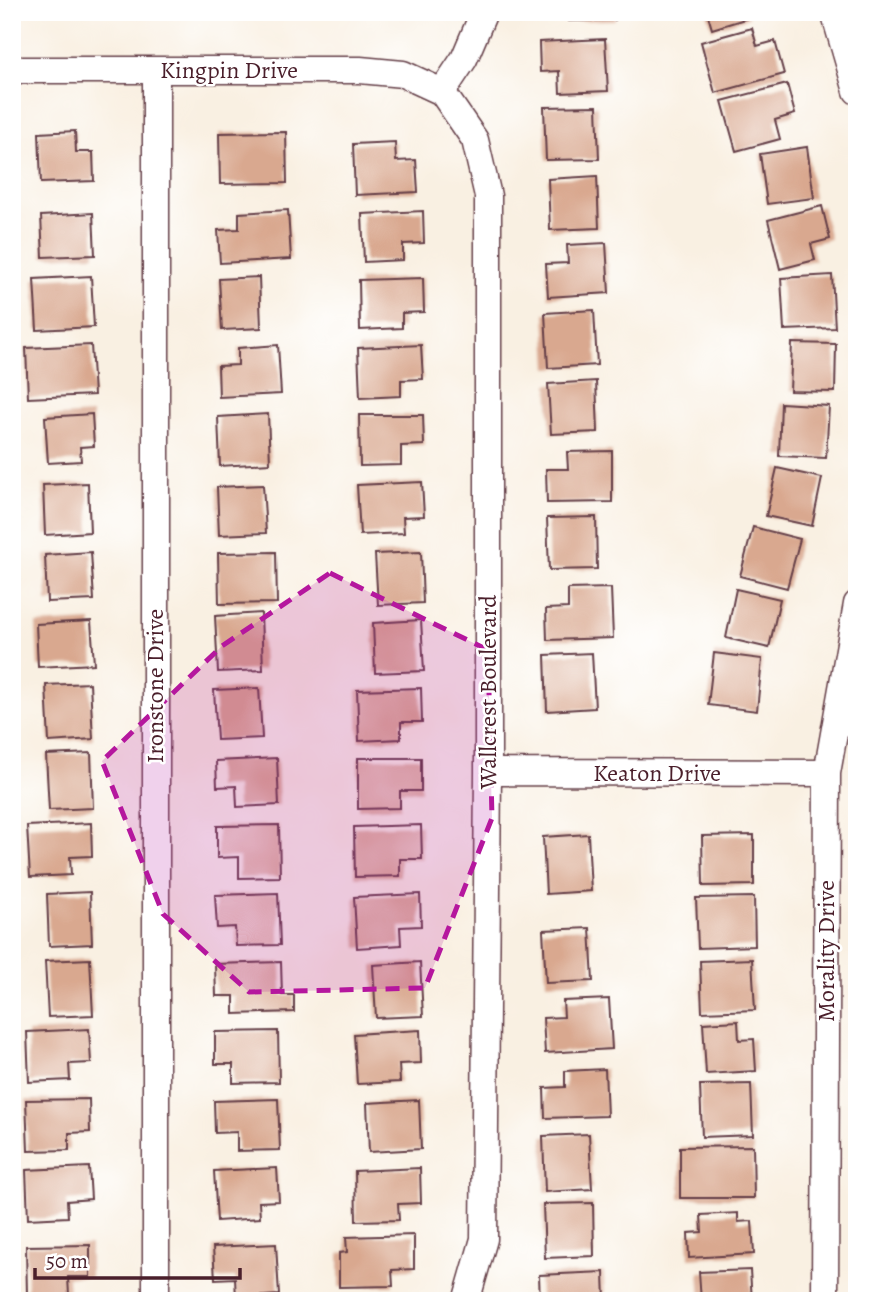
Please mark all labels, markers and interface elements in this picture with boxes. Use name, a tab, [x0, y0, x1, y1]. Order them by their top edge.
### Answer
street label: Kingpin Drive	[160, 54, 298, 86]
street label: Wallcrest Boulevard	[472, 595, 504, 790]
street label: Ironstone Drive	[139, 609, 171, 763]
street label: Keaton Drive	[593, 757, 721, 789]
street label: Morality Drive	[810, 880, 842, 1022]
scale bar	[35, 1236, 240, 1280]
text: 50 m	[46, 1247, 88, 1275]

